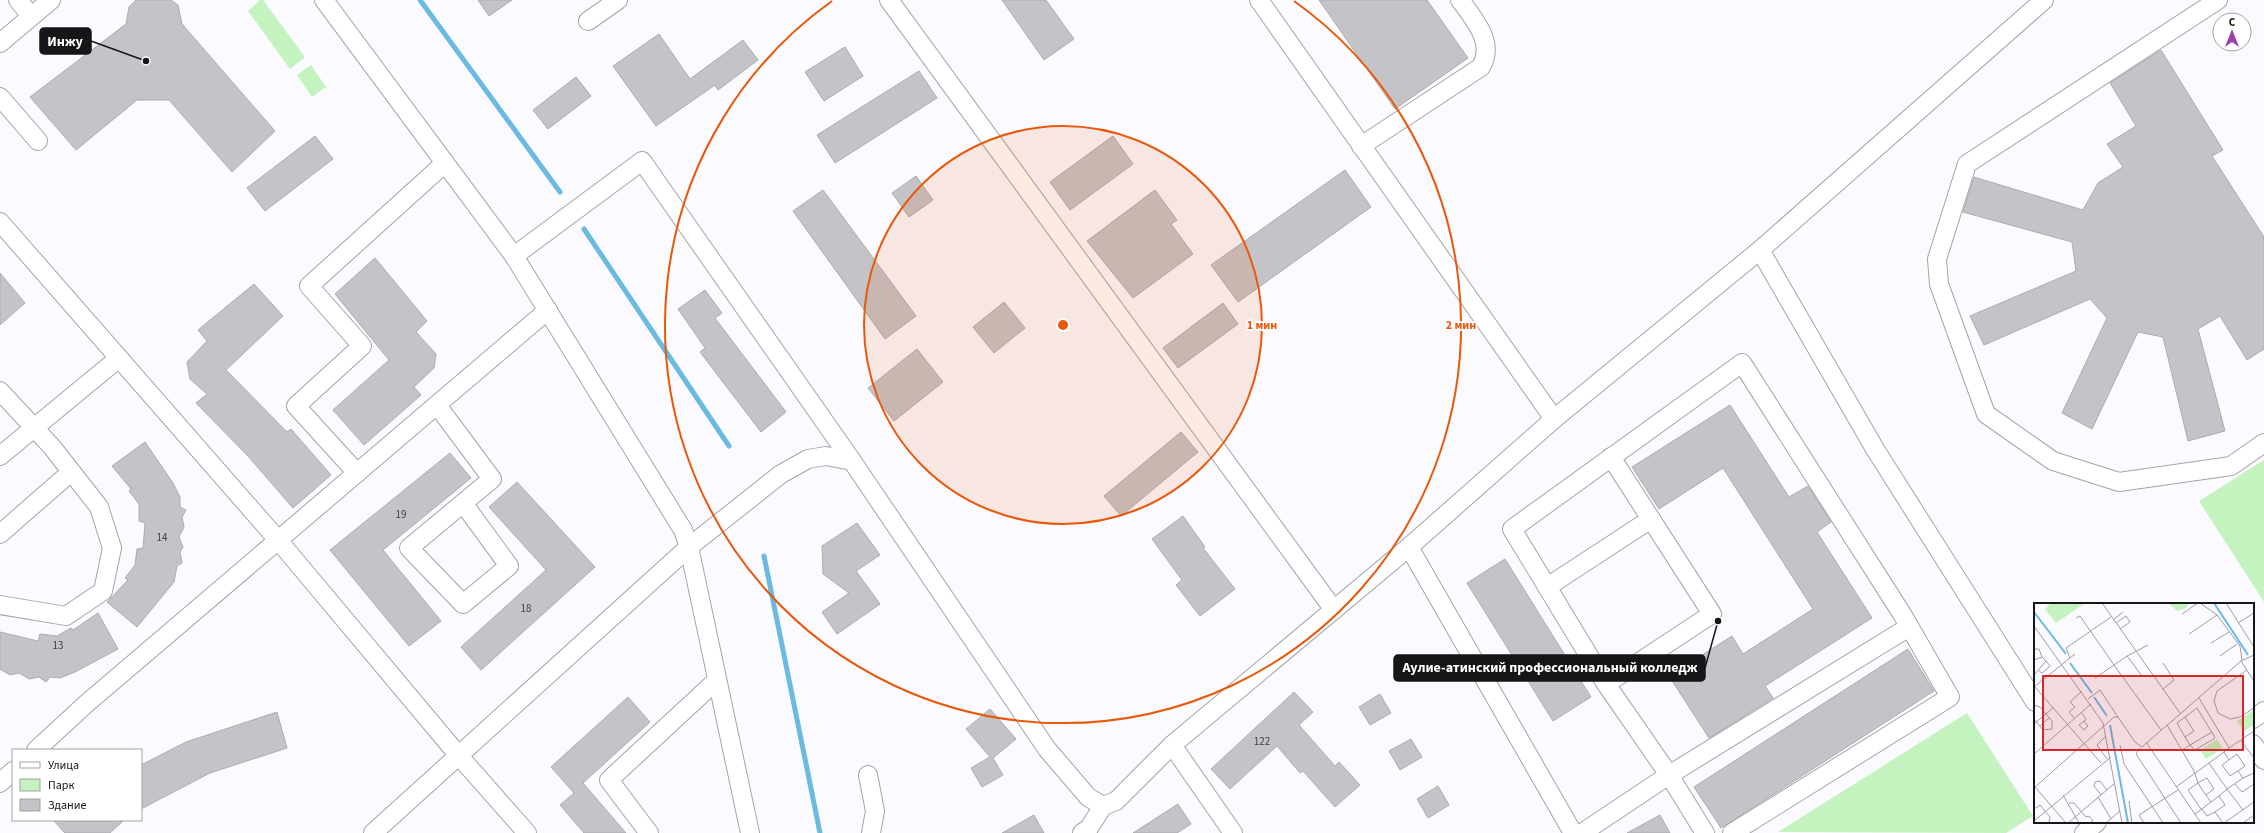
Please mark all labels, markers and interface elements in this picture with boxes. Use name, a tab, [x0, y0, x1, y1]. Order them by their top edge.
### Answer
north arrow	[2212, 12, 2252, 52]
text: С	[2229, 15, 2236, 30]
callout: Инжу	[40, 28, 91, 54]
text: Инжу	[47, 32, 83, 52]
text: 1 мин	[1247, 317, 1277, 334]
text: 2 мин	[1446, 317, 1476, 334]
centre of rings	[1056, 318, 1070, 332]
house number: 19	[396, 507, 406, 522]
house number: 14	[157, 530, 168, 545]
house number: 18	[521, 601, 532, 616]
inset map	[2034, 603, 2254, 823]
house number: 13	[53, 638, 63, 653]
callout: Аулие-атинский профессиональный колледж	[1394, 655, 1705, 681]
text: Аулие-атинский профессиональный колледж	[1402, 658, 1698, 678]
house number: 122	[1254, 734, 1270, 749]
legend	[12, 749, 142, 821]
text: Улица	[48, 757, 79, 774]
text: Парк	[48, 777, 74, 794]
text: Здание	[48, 797, 87, 814]

